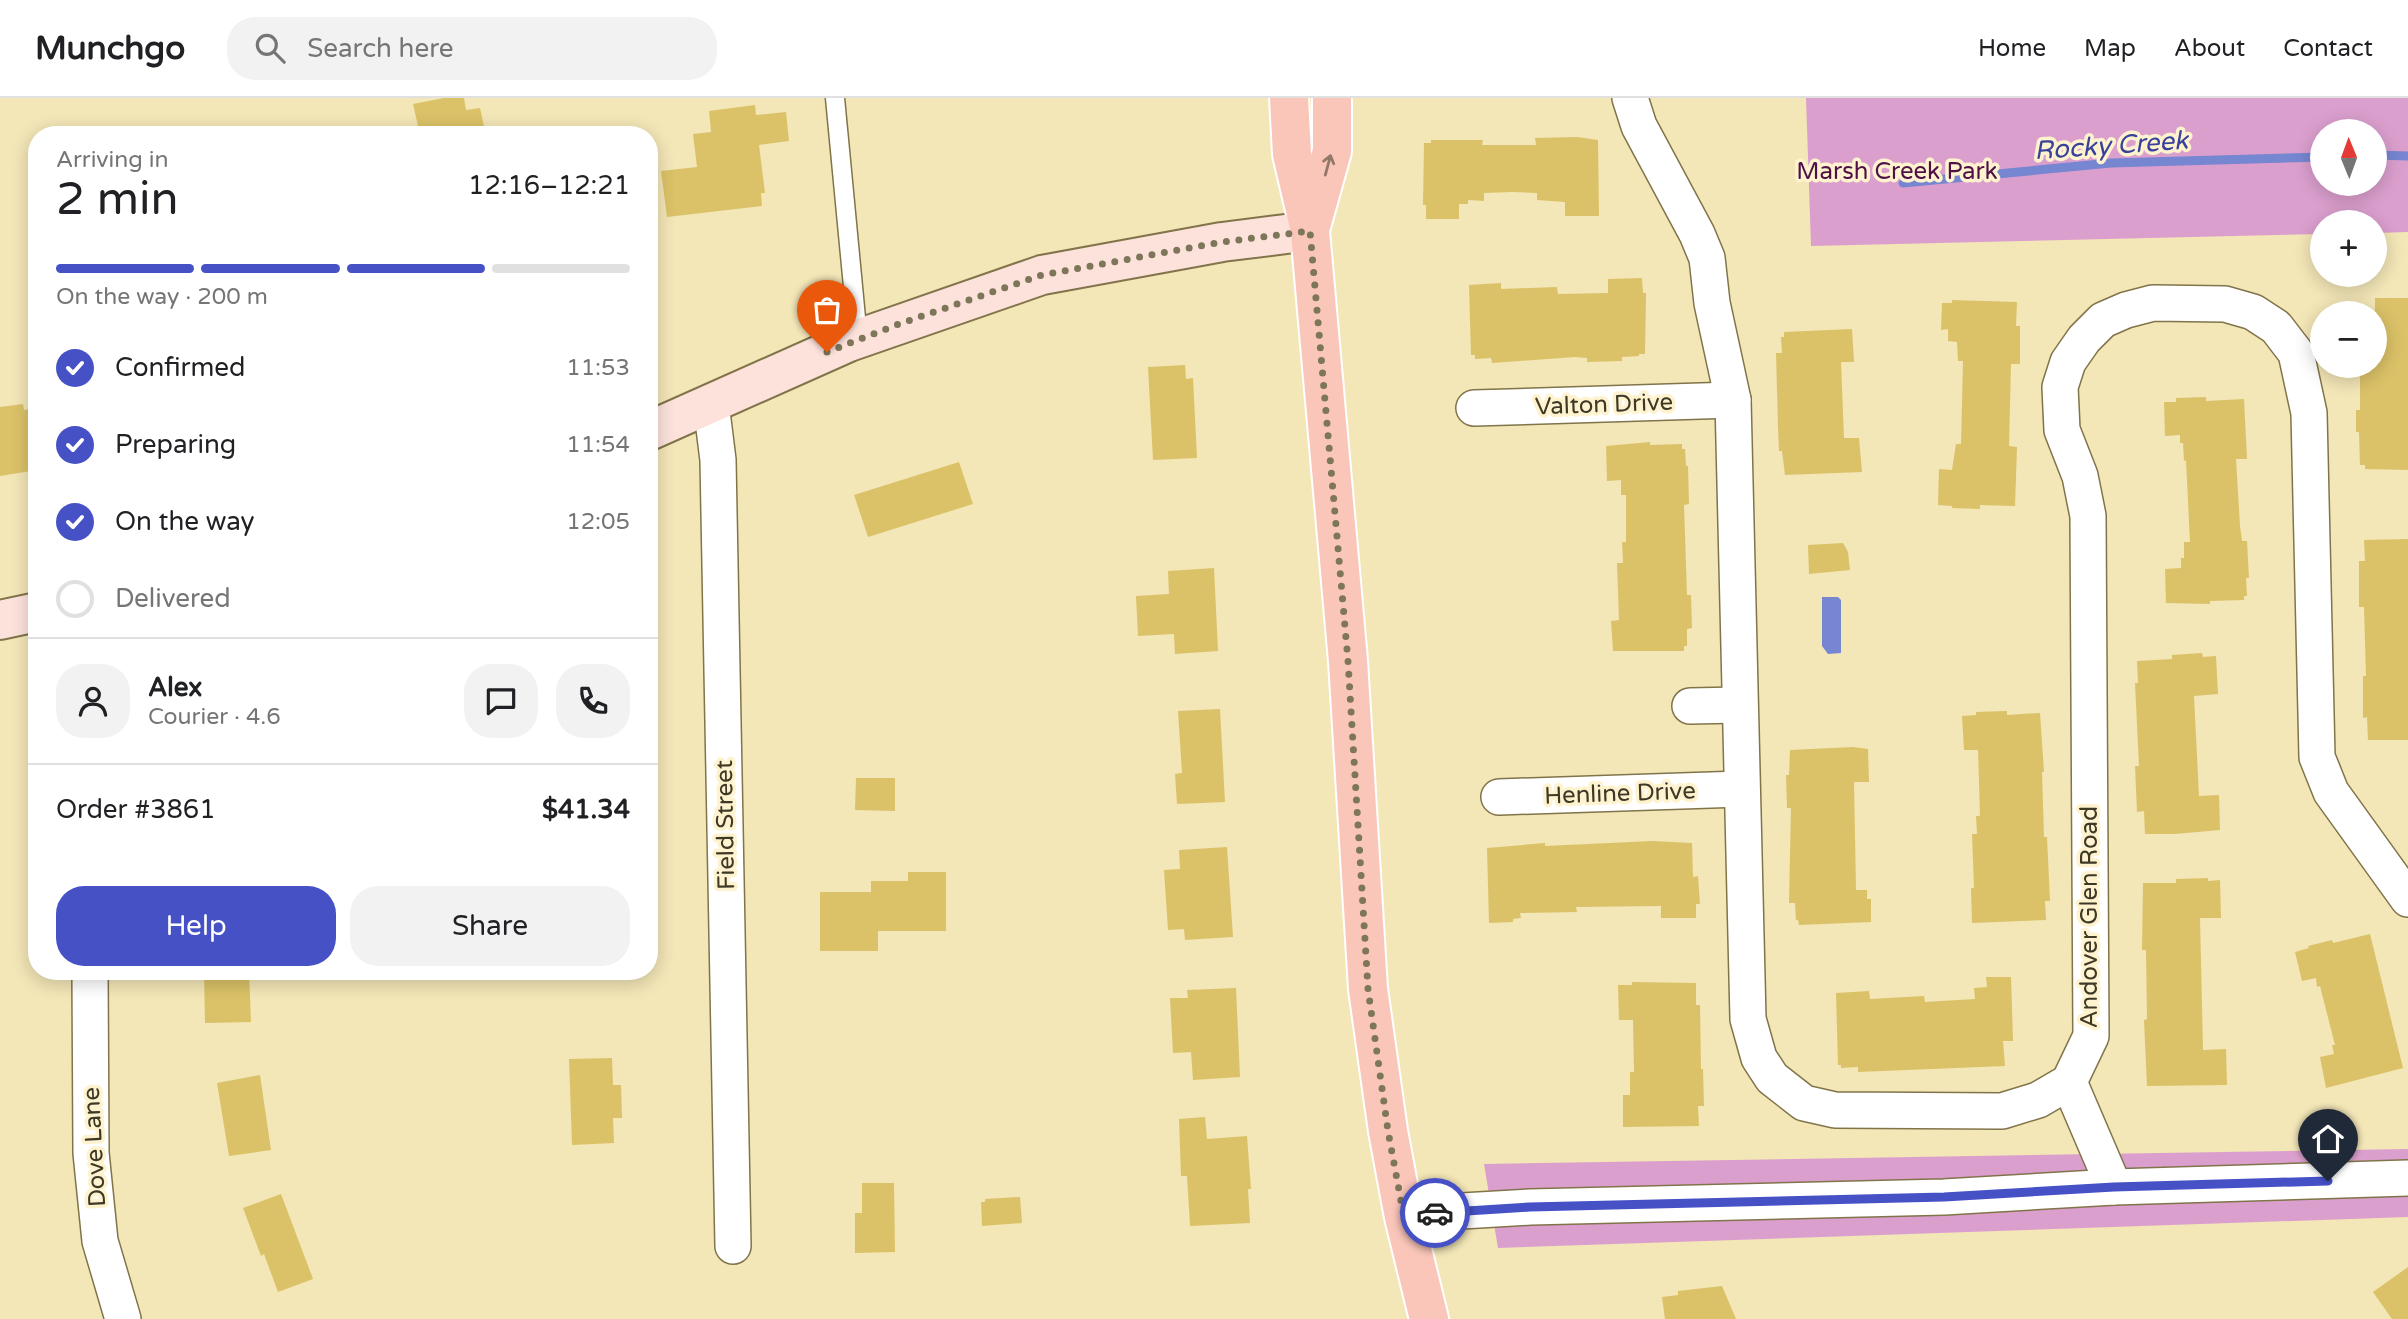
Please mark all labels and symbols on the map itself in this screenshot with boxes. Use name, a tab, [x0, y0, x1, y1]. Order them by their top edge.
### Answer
north arrow	[2310, 119, 2387, 196]
water label: Rocky Creek	[2033, 125, 2191, 166]
one-way arrow	[1322, 155, 1335, 177]
park label: Marsh Creek Park	[1796, 157, 1998, 186]
pin	[797, 280, 857, 352]
street label: Valton Drive	[1534, 388, 1674, 421]
street label: Field Street	[710, 760, 741, 890]
street label: Henline Drive	[1544, 776, 1696, 811]
street label: Andover Glen Road	[2075, 806, 2104, 1028]
street label: Dove Lane	[77, 1086, 112, 1208]
pin	[2298, 1109, 2358, 1181]
courier	[1400, 1178, 1470, 1248]

